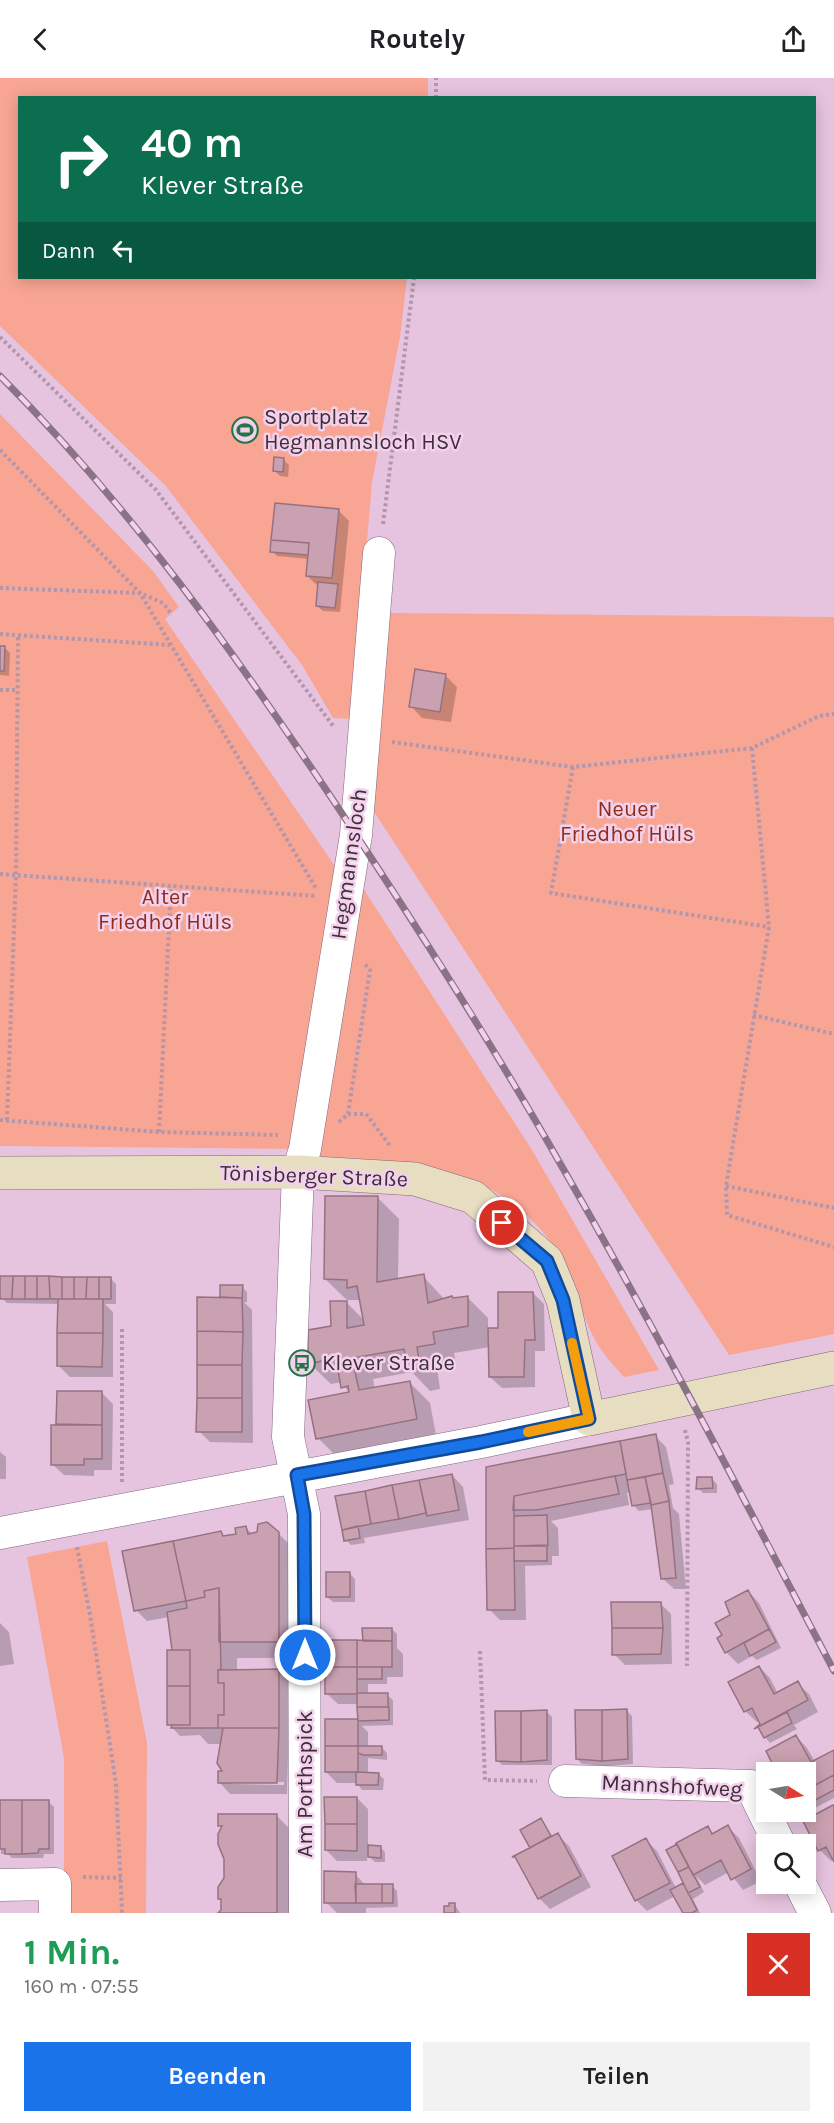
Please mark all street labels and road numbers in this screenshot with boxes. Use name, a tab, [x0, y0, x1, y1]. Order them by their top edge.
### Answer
street label: Hegmannsloch	[326, 787, 372, 941]
street label: Tönisberger Straße	[220, 1160, 408, 1192]
street label: Am Porthspick	[292, 1711, 318, 1857]
street label: Mannshofweg	[601, 1769, 744, 1803]

